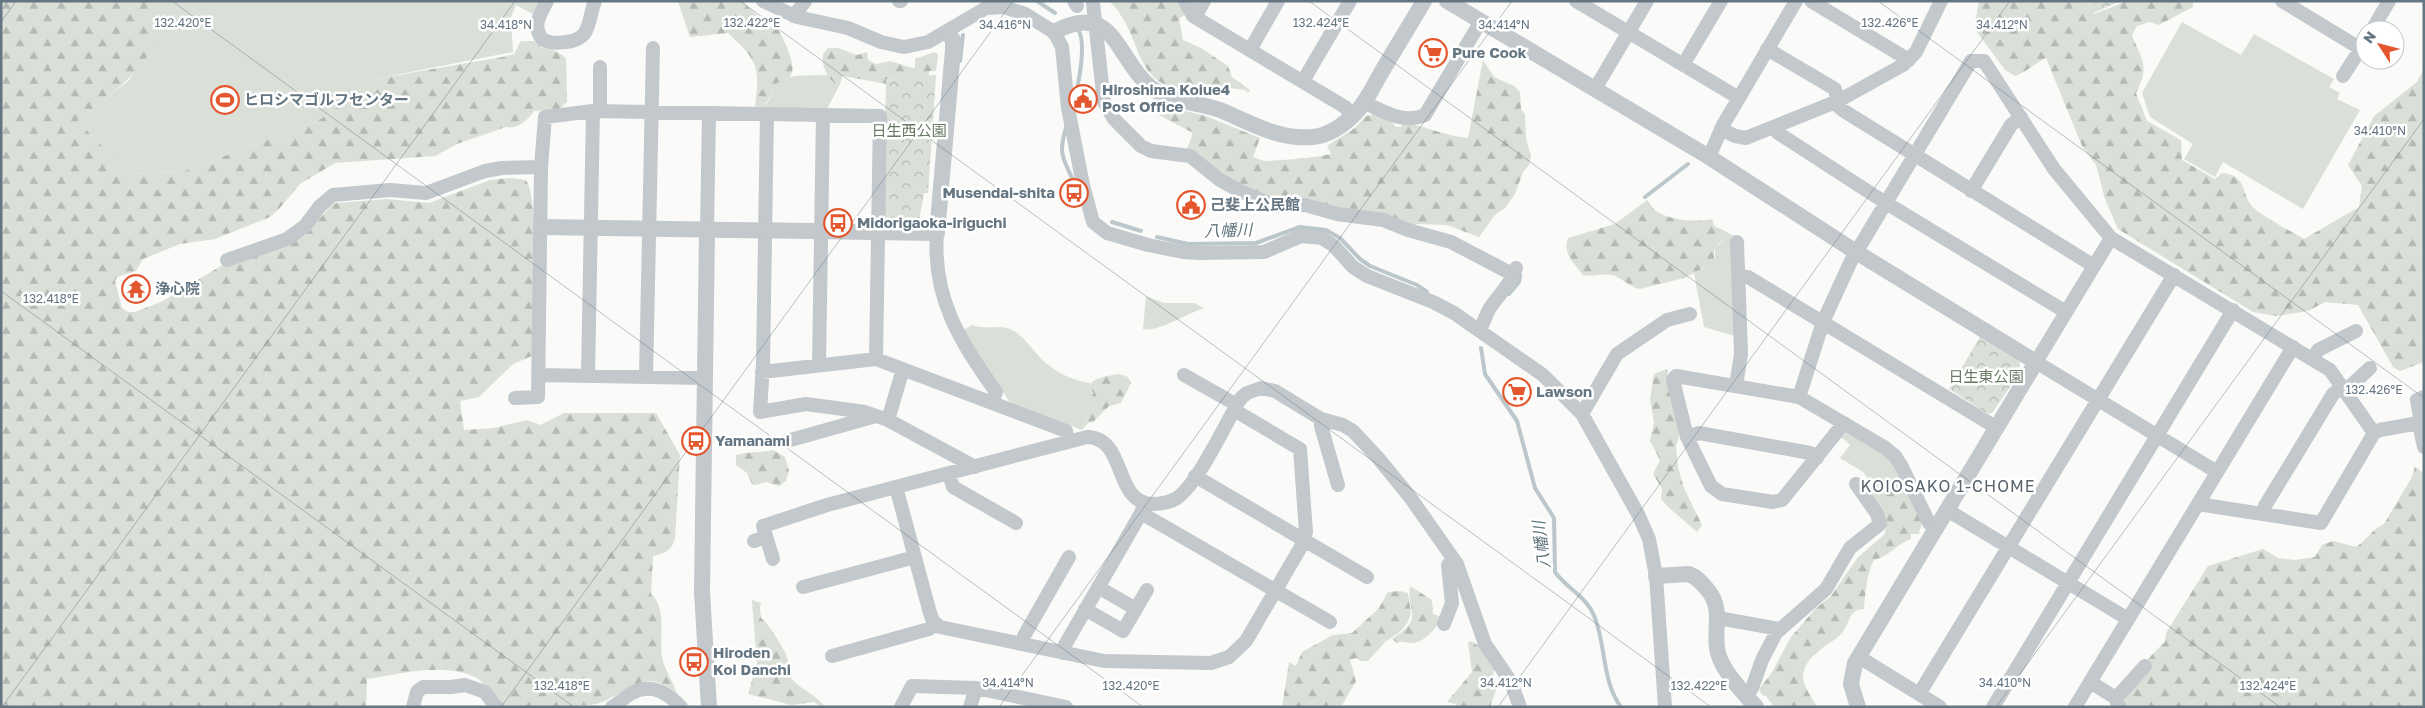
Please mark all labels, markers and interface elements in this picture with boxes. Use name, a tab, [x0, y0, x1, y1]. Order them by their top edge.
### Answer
text: 132.420°E	[154, 15, 212, 30]
text: 132.422°E	[724, 15, 780, 30]
text: 132.424°E	[1293, 15, 1349, 30]
text: 132.426°E	[1862, 15, 1918, 30]
text: 34.418°N	[480, 17, 532, 32]
text: 34.416°N	[979, 17, 1031, 32]
text: 34.414°N	[1478, 17, 1530, 32]
text: 34.412°N	[1976, 17, 2028, 32]
north arrow	[2355, 20, 2405, 70]
text: N	[2359, 28, 2379, 46]
supermarket icon: Pure Cook	[1418, 38, 1448, 68]
place label: Pure Cook	[1452, 43, 1527, 61]
place label: Hiroshima Koiue4 Post Office	[1102, 80, 1230, 115]
public building icon: Hiroshima Koiue4 Post Office	[1068, 84, 1098, 114]
sports icon: ヒロシマゴルフセンター	[210, 85, 240, 115]
place label: ヒロシマゴルフセンター	[244, 90, 409, 108]
park label: 日生西公園	[871, 121, 947, 139]
text: 34.410°N	[2354, 123, 2406, 138]
bus stop icon: Musendai-shita	[1059, 178, 1089, 208]
place label: Musendai-shita	[942, 183, 1055, 201]
public building icon: 己斐上公民館	[1176, 190, 1206, 220]
place label: 己斐上公民館	[1210, 195, 1300, 213]
bus stop icon: Midorigaoka-iriguchi	[823, 208, 853, 238]
place label: Midorigaoka-iriguchi	[857, 213, 1007, 231]
water label: 八幡川	[1204, 219, 1254, 241]
temple icon: 浄心院	[121, 274, 151, 304]
place label: 浄心院	[155, 279, 200, 297]
text: 132.418°E	[23, 291, 79, 306]
park label: 日生東公園	[1948, 367, 2024, 385]
supermarket icon: Lawson	[1502, 377, 1532, 407]
place label: Lawson	[1536, 382, 1592, 400]
text: 132.426°E	[2346, 382, 2402, 397]
bus stop icon: Yamanami	[681, 426, 711, 456]
place label: Yamanami	[715, 431, 790, 449]
district label: KOIOSAKO 1-CHOME	[1860, 476, 2036, 496]
water label: 八幡川	[1528, 518, 1554, 570]
place label: Hiroden Koi Danchi	[713, 643, 791, 678]
bus stop icon: Hiroden Koi Danchi	[679, 647, 709, 677]
text: 34.414°N	[982, 675, 1034, 690]
text: 34.412°N	[1480, 675, 1532, 690]
text: 34.410°N	[1979, 675, 2031, 690]
text: 132.418°E	[534, 678, 590, 693]
text: 132.420°E	[1102, 678, 1160, 693]
text: 132.422°E	[1671, 678, 1727, 693]
text: 132.424°E	[2240, 678, 2296, 693]

